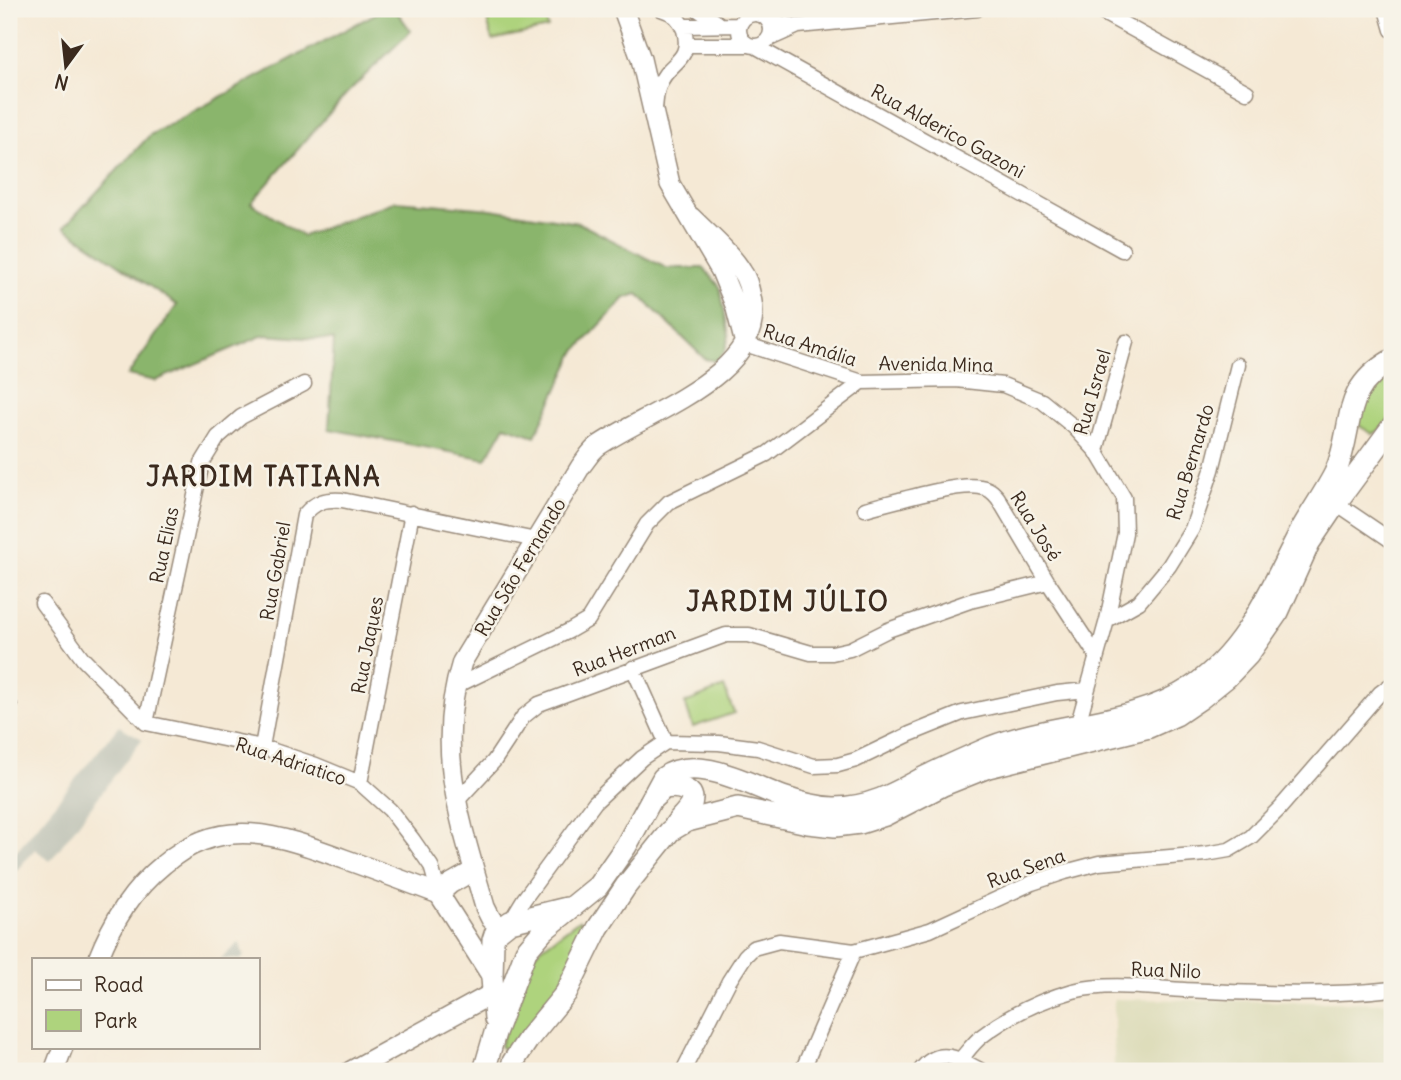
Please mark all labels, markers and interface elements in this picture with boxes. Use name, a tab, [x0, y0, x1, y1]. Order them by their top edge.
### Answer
north arrow	[32, 32, 102, 102]
text: N	[52, 69, 71, 96]
street label: Rua Alderico Gazoni	[867, 79, 1029, 183]
street label: Rua Amália	[760, 319, 860, 372]
street label: Rua Israel	[1068, 346, 1116, 438]
street label: Avenida Mina	[878, 351, 994, 377]
street label: Rua Bernardo	[1161, 401, 1219, 523]
district label: JARDIM TATIANA	[146, 460, 382, 493]
street label: Rua José	[1005, 487, 1067, 565]
street label: Rua São Fernando	[469, 493, 571, 641]
street label: Rua Elias	[144, 505, 184, 585]
street label: Rua Gabriel	[255, 520, 295, 622]
district label: JARDIM JÚLIO	[686, 583, 890, 618]
street label: Rua Jaques	[346, 594, 388, 696]
street label: Rua Herman	[569, 620, 679, 682]
street label: Rua Adriatico	[232, 732, 350, 790]
street label: Rua Sena	[984, 843, 1068, 893]
street label: Rua Nilo	[1130, 957, 1202, 983]
legend	[32, 958, 259, 1048]
text: Road	[94, 971, 143, 998]
text: Park	[94, 1007, 137, 1034]

